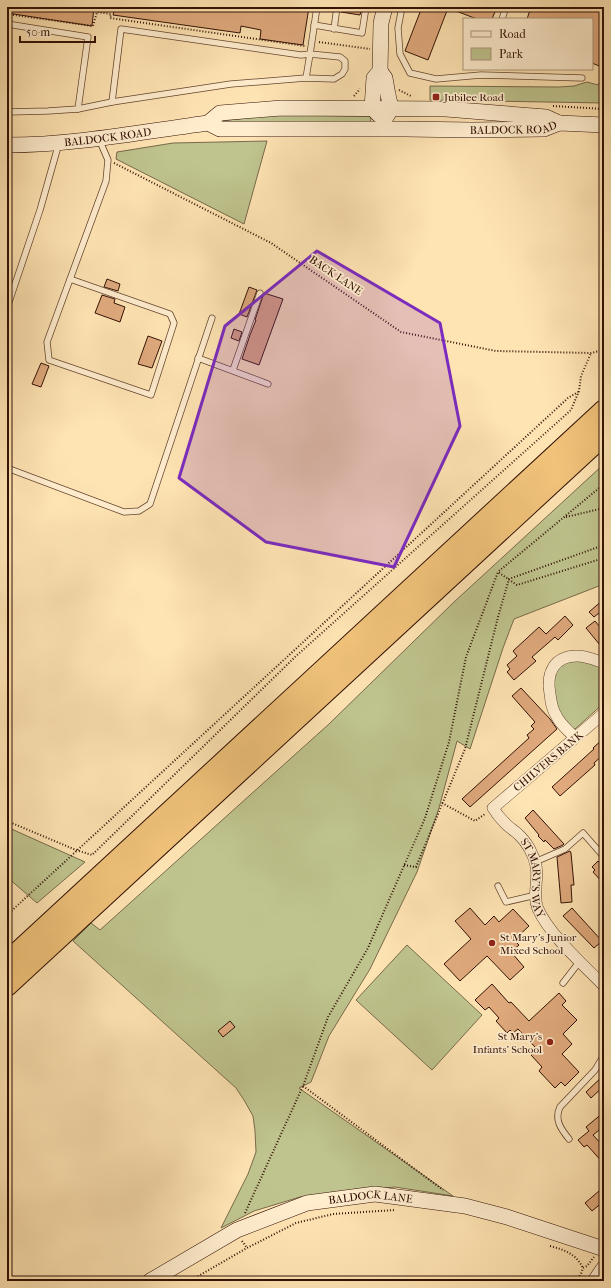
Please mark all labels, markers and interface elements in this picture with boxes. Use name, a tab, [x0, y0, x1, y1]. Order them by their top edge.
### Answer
scale bar	[20, 18, 95, 44]
legend	[463, 18, 593, 70]
text: 50 m	[26, 25, 50, 39]
text: Road	[499, 27, 526, 41]
text: Park	[499, 47, 524, 61]
place label: Jubilee Road	[443, 91, 505, 104]
marker: Jubilee Road	[431, 92, 441, 102]
street label: BALDOCK ROAD	[470, 118, 559, 137]
street label: BALDOCK ROAD	[64, 125, 152, 149]
street label: BACK LANE	[307, 253, 365, 298]
street label: CHILVERS BANK	[511, 728, 586, 794]
street label: ST MARY'S WAY	[518, 836, 548, 921]
place label: St Mary's Junior Mixed School	[500, 931, 577, 957]
marker: St Mary's Junior Mixed School	[487, 938, 497, 948]
place label: St Mary's Infants' School	[473, 1030, 542, 1056]
marker: St Mary's Infants' School	[545, 1037, 555, 1047]
street label: BALDOCK LANE	[328, 1188, 414, 1207]

